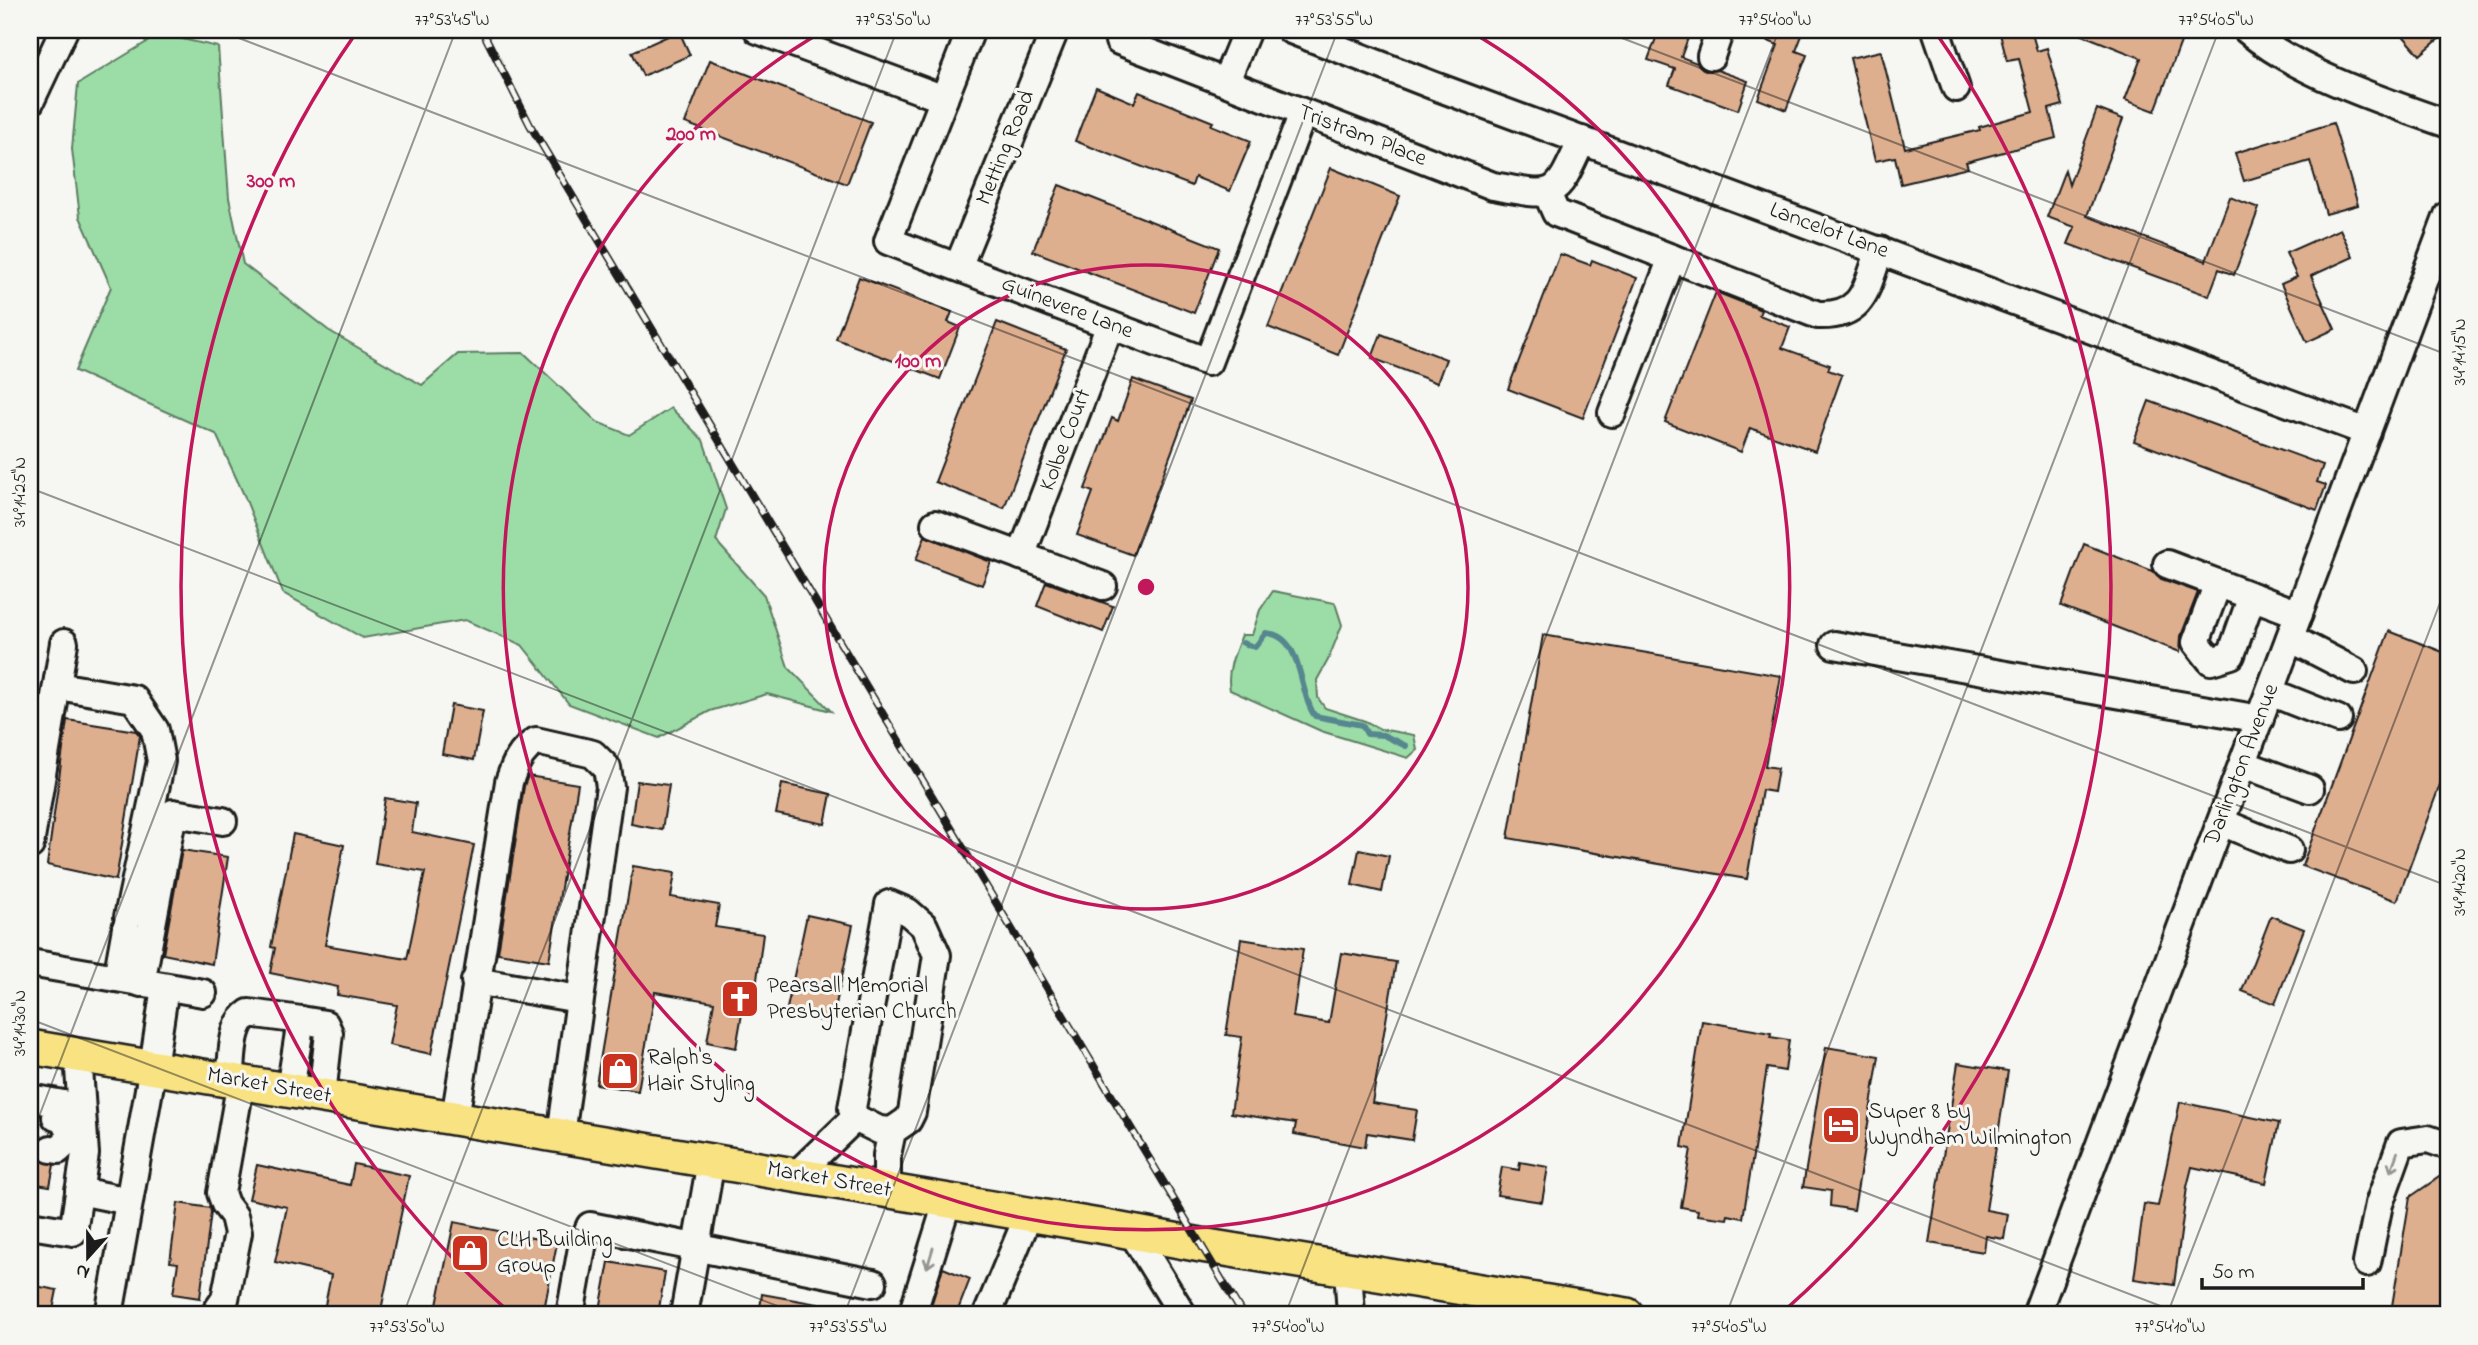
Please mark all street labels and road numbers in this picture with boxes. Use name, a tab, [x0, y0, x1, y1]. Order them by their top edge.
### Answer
street label: Metting Road	[968, 86, 1045, 211]
street label: Tristram Place	[1293, 96, 1432, 176]
street label: Lancelot Lane	[1765, 194, 1894, 268]
street label: Guinevere Lane	[996, 268, 1138, 349]
street label: Kolbe Court	[1031, 384, 1101, 496]
street label: Darlington Avenue	[2195, 678, 2289, 852]
street label: Market Street	[204, 1059, 334, 1113]
street label: Market Street	[764, 1153, 894, 1207]

